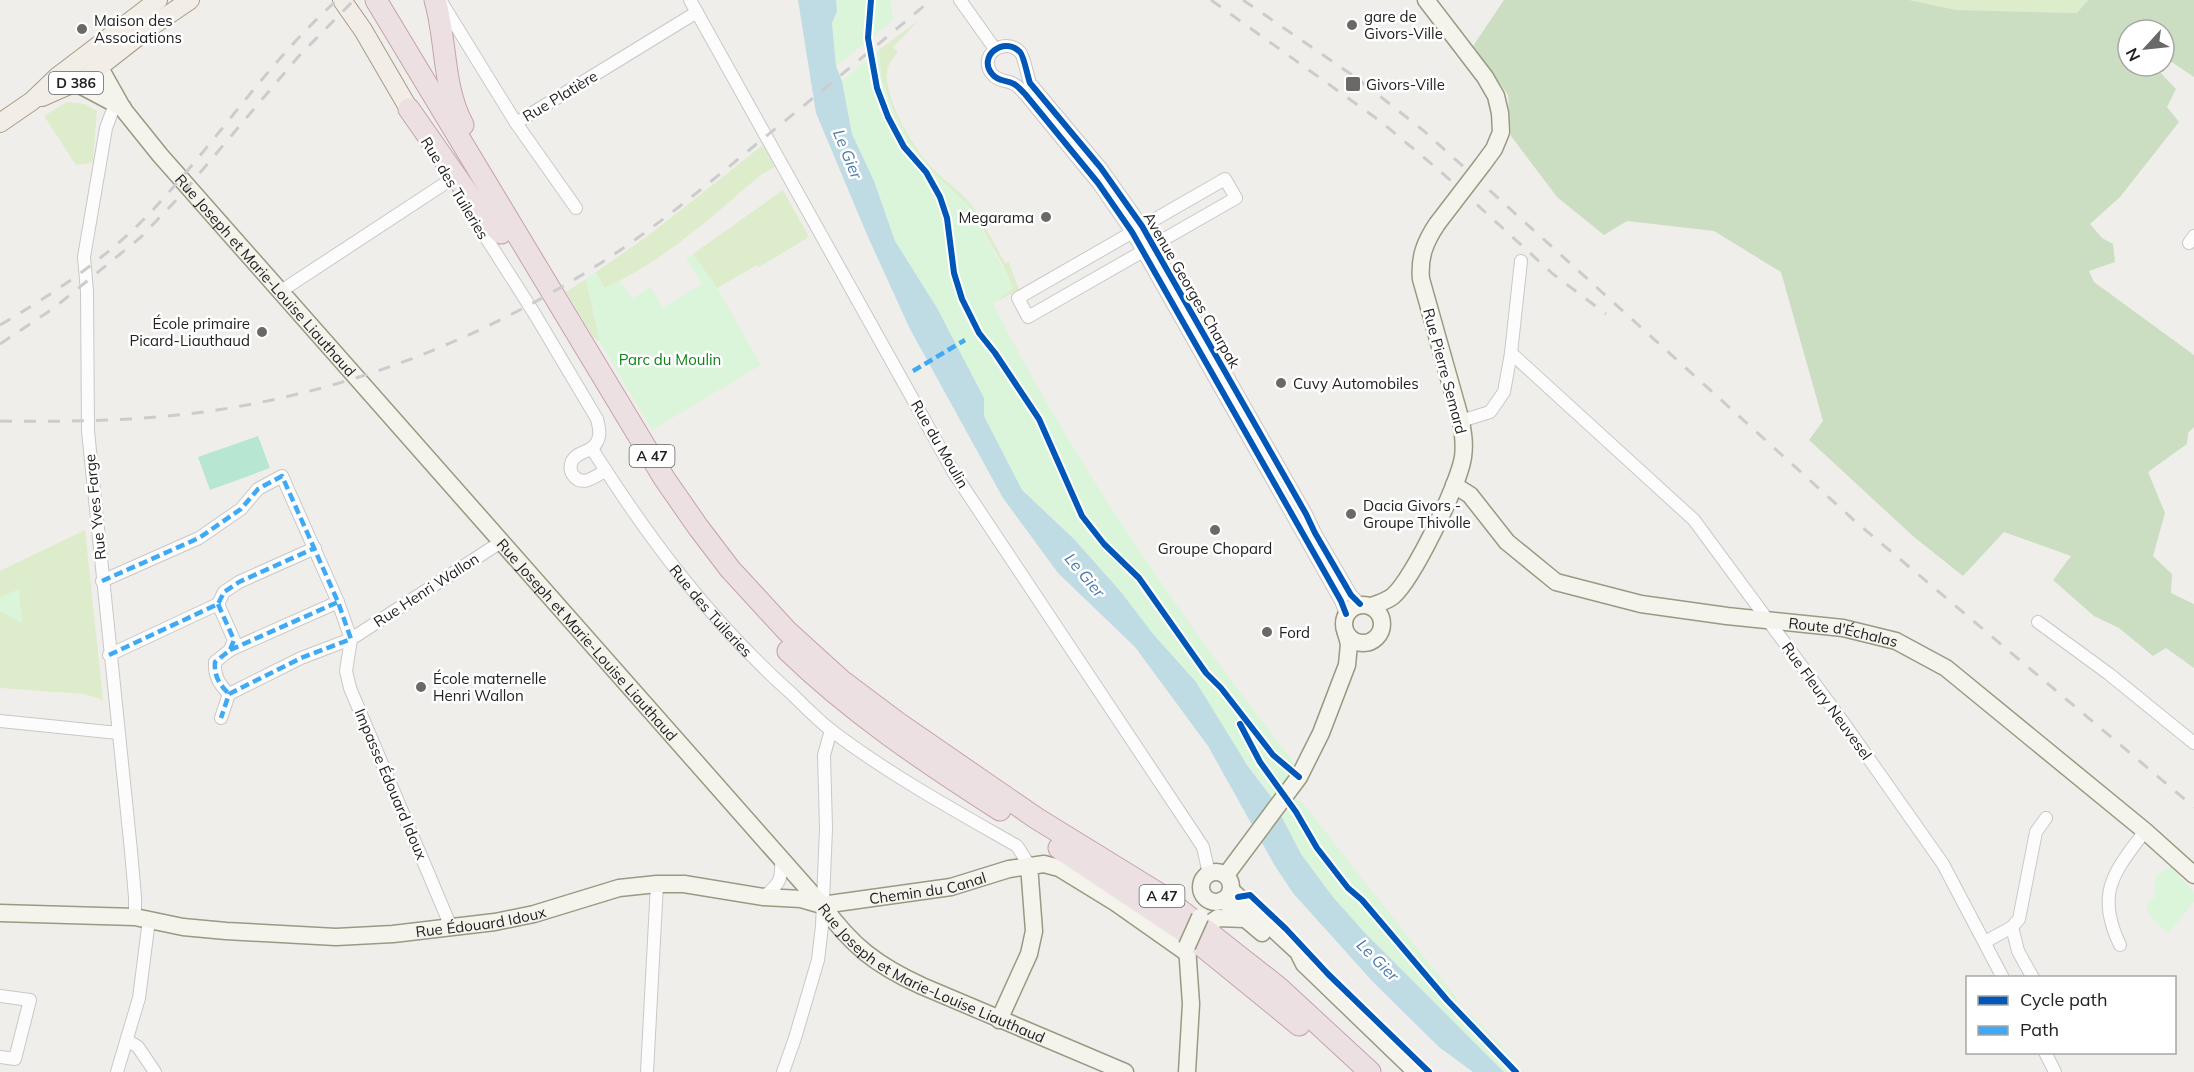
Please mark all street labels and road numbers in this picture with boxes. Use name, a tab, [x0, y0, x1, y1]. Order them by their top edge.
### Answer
street label: Rue Platière	[519, 66, 601, 126]
road number: D 386	[49, 72, 103, 94]
street label: Rue des Tuileries	[417, 133, 493, 243]
street label: Rue Joseph et Marie-Louise Liauthaud	[171, 170, 360, 380]
street label: Avenue Georges Charpak	[1140, 209, 1245, 372]
street label: Rue Pierre Semard	[1419, 306, 1471, 436]
street label: Rue du Moulin	[907, 397, 973, 491]
road number: A 47	[630, 445, 674, 467]
street label: Rue Yves Farge	[80, 453, 110, 561]
street label: Rue Joseph et Marie-Louise Liauthaud	[493, 534, 682, 744]
street label: Rue Henri Wallon	[370, 549, 482, 631]
street label: Rue des Tuileries	[666, 560, 757, 661]
street label: Route d'Échalas	[1788, 613, 1900, 651]
street label: Rue Fleury Neuvesel	[1778, 638, 1876, 764]
street label: Impasse Édouard Idoux	[351, 706, 431, 862]
street label: Chemin du Canal	[868, 867, 988, 908]
road number: A 47	[1140, 885, 1184, 907]
street label: Rue Joseph et Marie-Louise Liauthaud	[814, 899, 1048, 1047]
street label: Rue Édouard Idoux	[414, 901, 548, 941]

